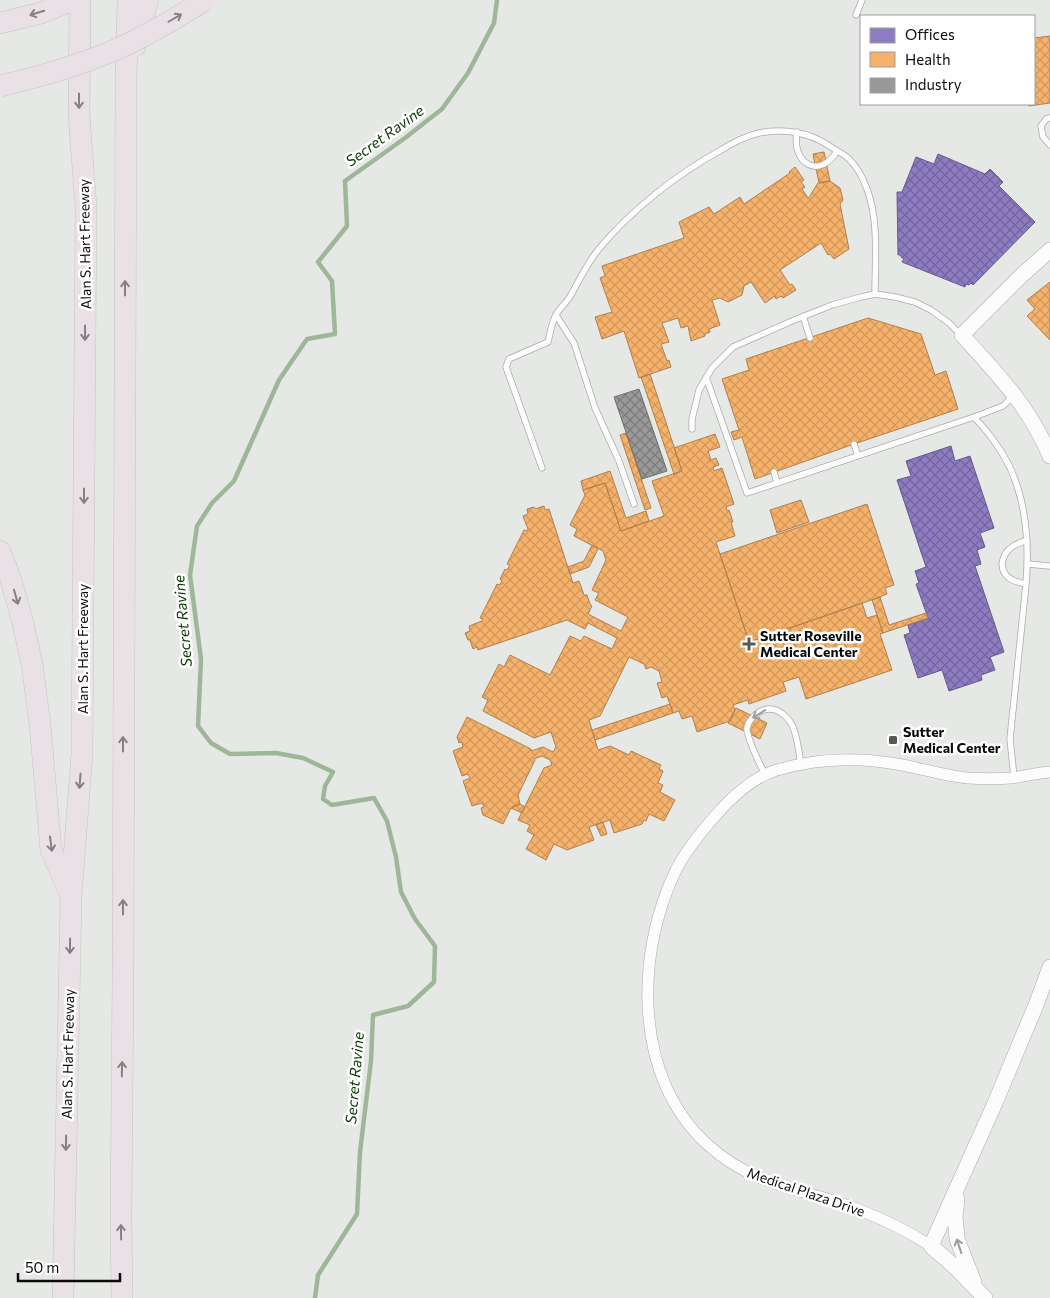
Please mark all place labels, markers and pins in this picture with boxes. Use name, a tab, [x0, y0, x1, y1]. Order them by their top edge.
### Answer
place label: Sutter Roseville Medical Center	[760, 627, 862, 660]
marker: Sutter Roseville Medical Center	[742, 637, 756, 651]
place label: Sutter Medical Center	[903, 723, 1001, 756]
marker: Sutter Medical Center	[887, 734, 899, 746]

